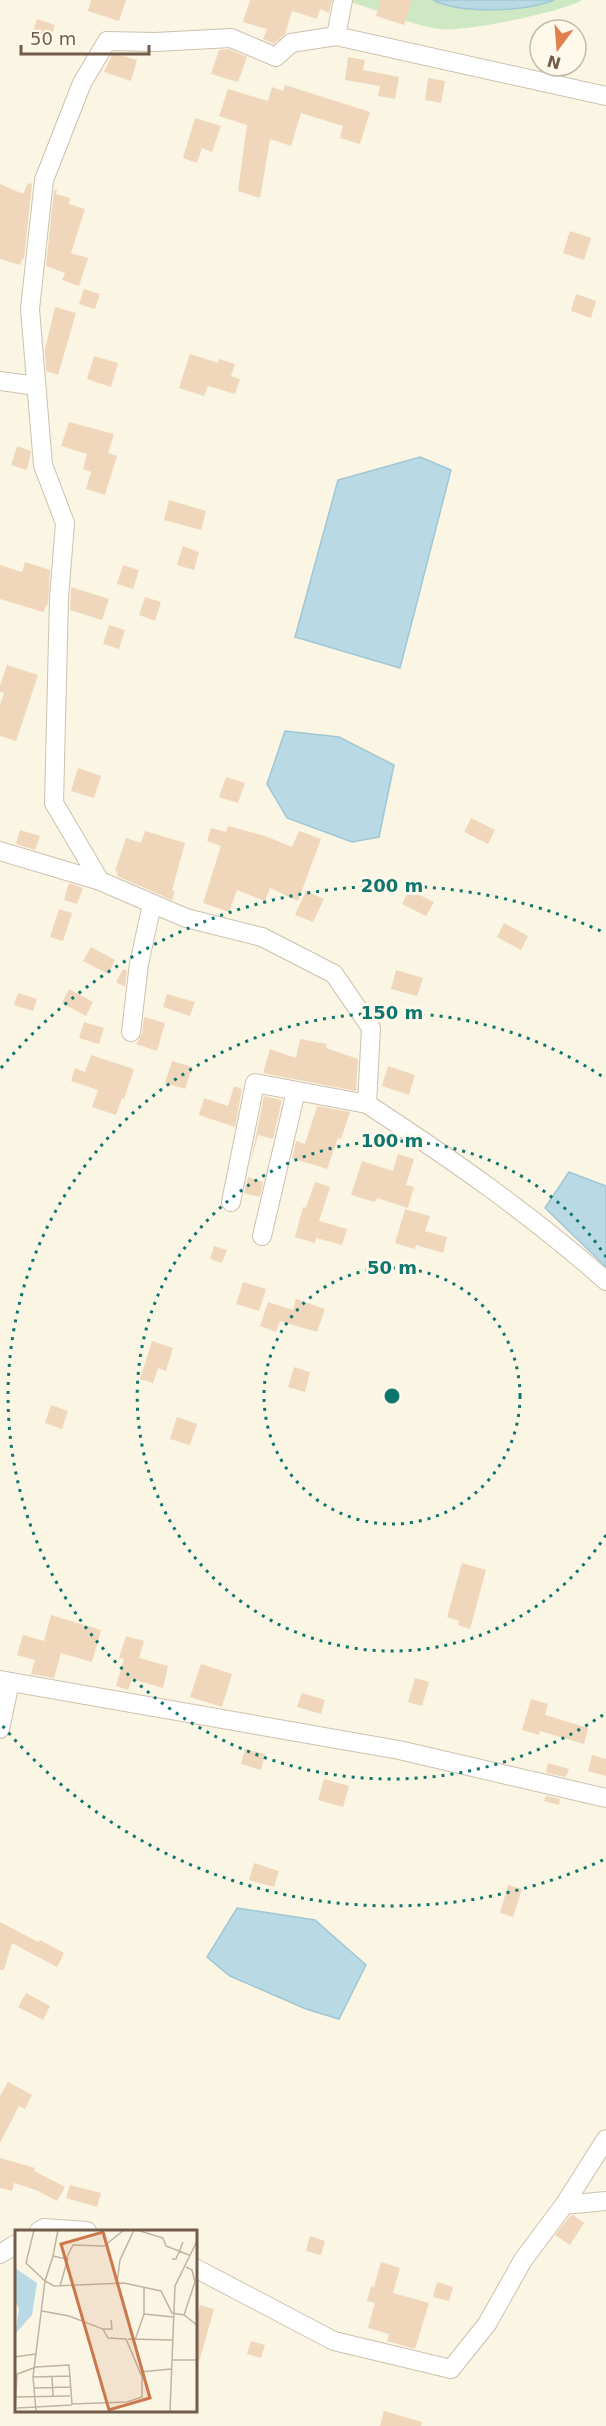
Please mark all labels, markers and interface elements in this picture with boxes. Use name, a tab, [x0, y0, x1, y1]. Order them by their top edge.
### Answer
scale bar	[21, 18, 148, 56]
north arrow	[528, 18, 588, 78]
text: 50 m	[30, 28, 76, 49]
text: N	[545, 51, 563, 73]
text: 200 m	[361, 875, 423, 896]
text: 150 m	[361, 1002, 423, 1023]
text: 100 m	[361, 1130, 423, 1151]
text: 50 m	[367, 1257, 417, 1278]
centre of rings	[382, 1386, 402, 1406]
inset map	[15, 2230, 196, 2411]

